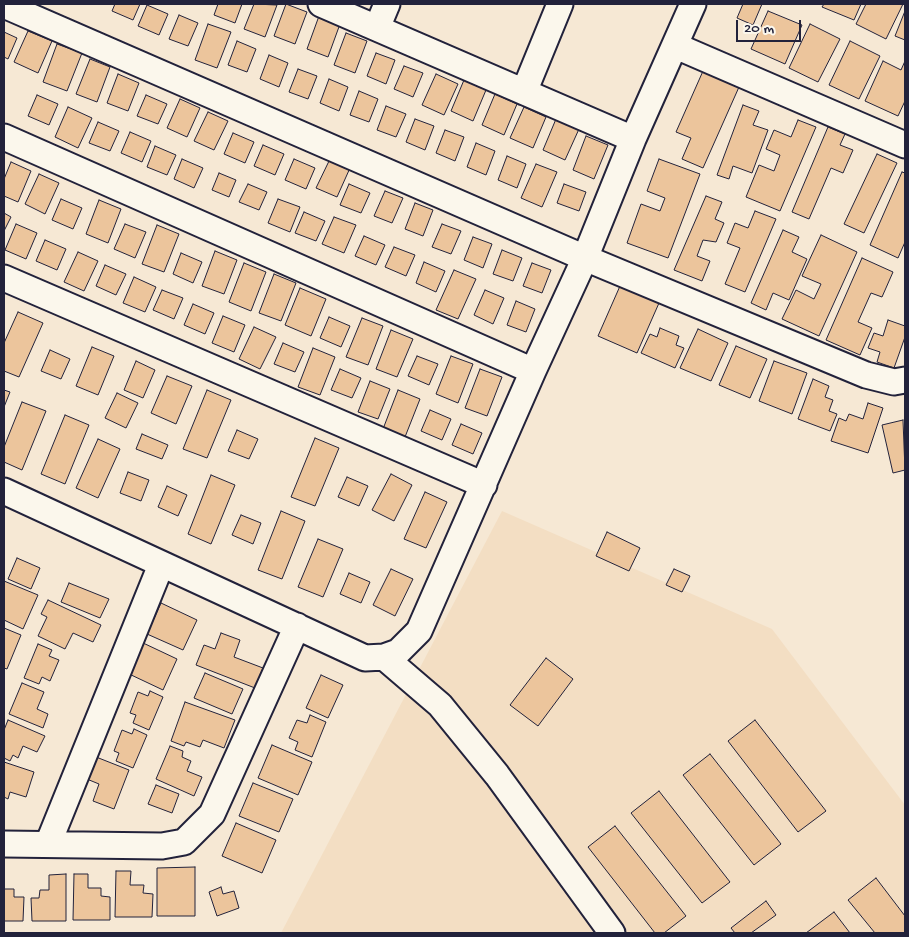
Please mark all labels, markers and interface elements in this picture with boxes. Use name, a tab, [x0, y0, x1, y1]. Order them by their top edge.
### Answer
scale bar	[739, 10, 804, 42]
text: 20 m	[744, 20, 774, 38]

